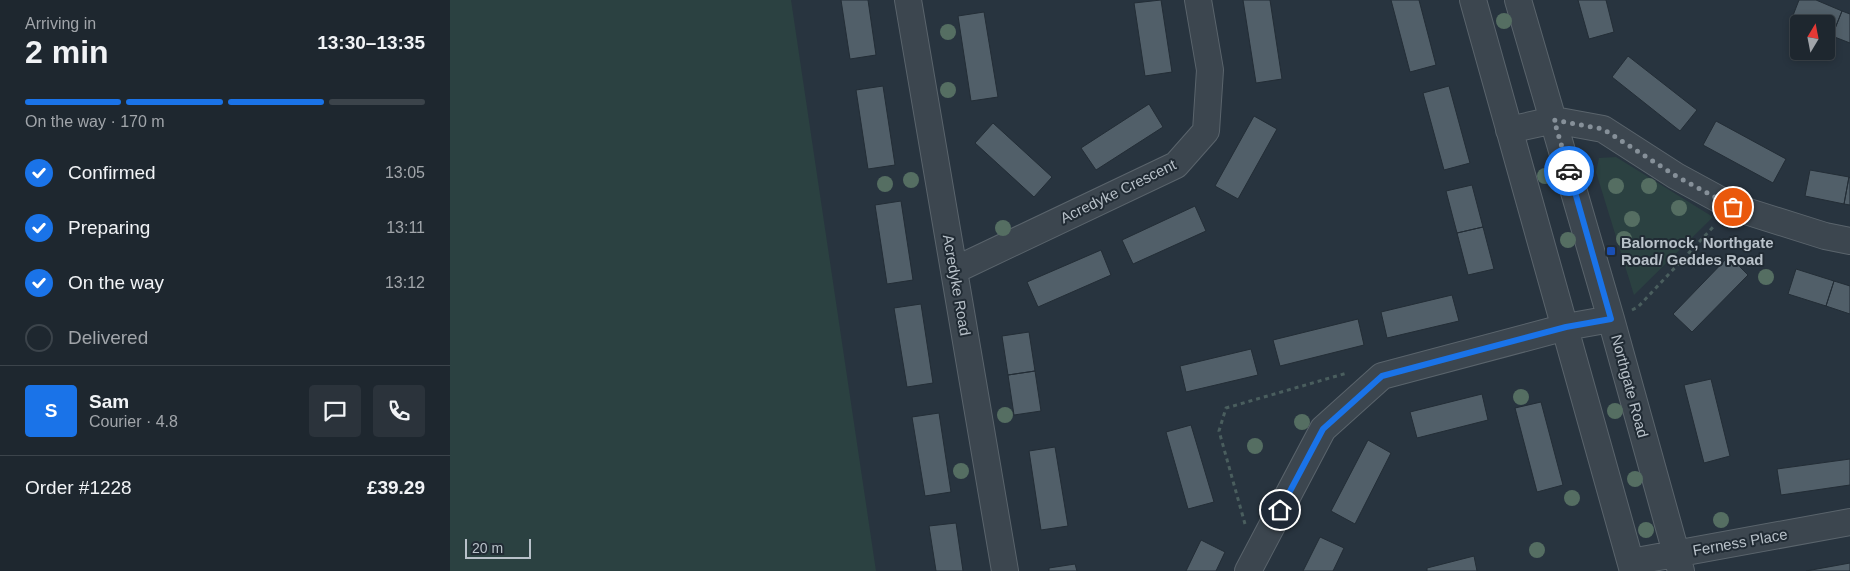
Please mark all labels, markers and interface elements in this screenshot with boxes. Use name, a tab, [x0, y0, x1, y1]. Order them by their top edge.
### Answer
text: Arriving in	[25, 15, 96, 32]
north arrow	[1790, 15, 1835, 60]
map controls	[1790, 15, 1835, 60]
text: 13:30–13:35	[317, 32, 425, 53]
text: 2 min	[25, 34, 109, 70]
text: On the way · 170 m	[25, 113, 165, 130]
courier	[1544, 146, 1594, 196]
street label: Acredyke Crescent	[1057, 155, 1179, 226]
icon: car	[1555, 157, 1583, 185]
icon: check	[25, 159, 53, 187]
text: Confirmed	[68, 162, 156, 183]
text: 13:05	[385, 164, 425, 181]
pin	[1712, 186, 1754, 228]
icon: bag	[1719, 193, 1747, 221]
icon: check	[25, 214, 53, 242]
text: Preparing	[68, 217, 150, 238]
text: 13:11	[386, 219, 425, 236]
street label: Acredyke Road	[940, 233, 974, 337]
place label: Balornock, Northgate Road/ Geddes Road	[1621, 234, 1774, 268]
marker: Balornock, Northgate Road/ Geddes Road	[1605, 245, 1617, 257]
icon: check	[25, 269, 53, 297]
text: On the way	[68, 272, 164, 293]
text: 13:12	[385, 274, 425, 291]
text: Delivered	[68, 327, 148, 348]
street label: Northgate Road	[1608, 333, 1652, 439]
button: chat	[309, 385, 361, 437]
button: phone	[373, 385, 425, 437]
text: Sam	[89, 391, 129, 412]
text: S	[45, 400, 57, 421]
text: Courier · 4.8	[89, 413, 178, 430]
text: Order #1228	[25, 477, 132, 498]
text: £39.29	[367, 477, 425, 498]
pin	[1259, 489, 1301, 531]
icon: home	[1266, 496, 1294, 524]
street label: Ferness Place	[1691, 525, 1789, 559]
scale bar	[465, 536, 531, 559]
text: 20 m	[472, 540, 503, 556]

